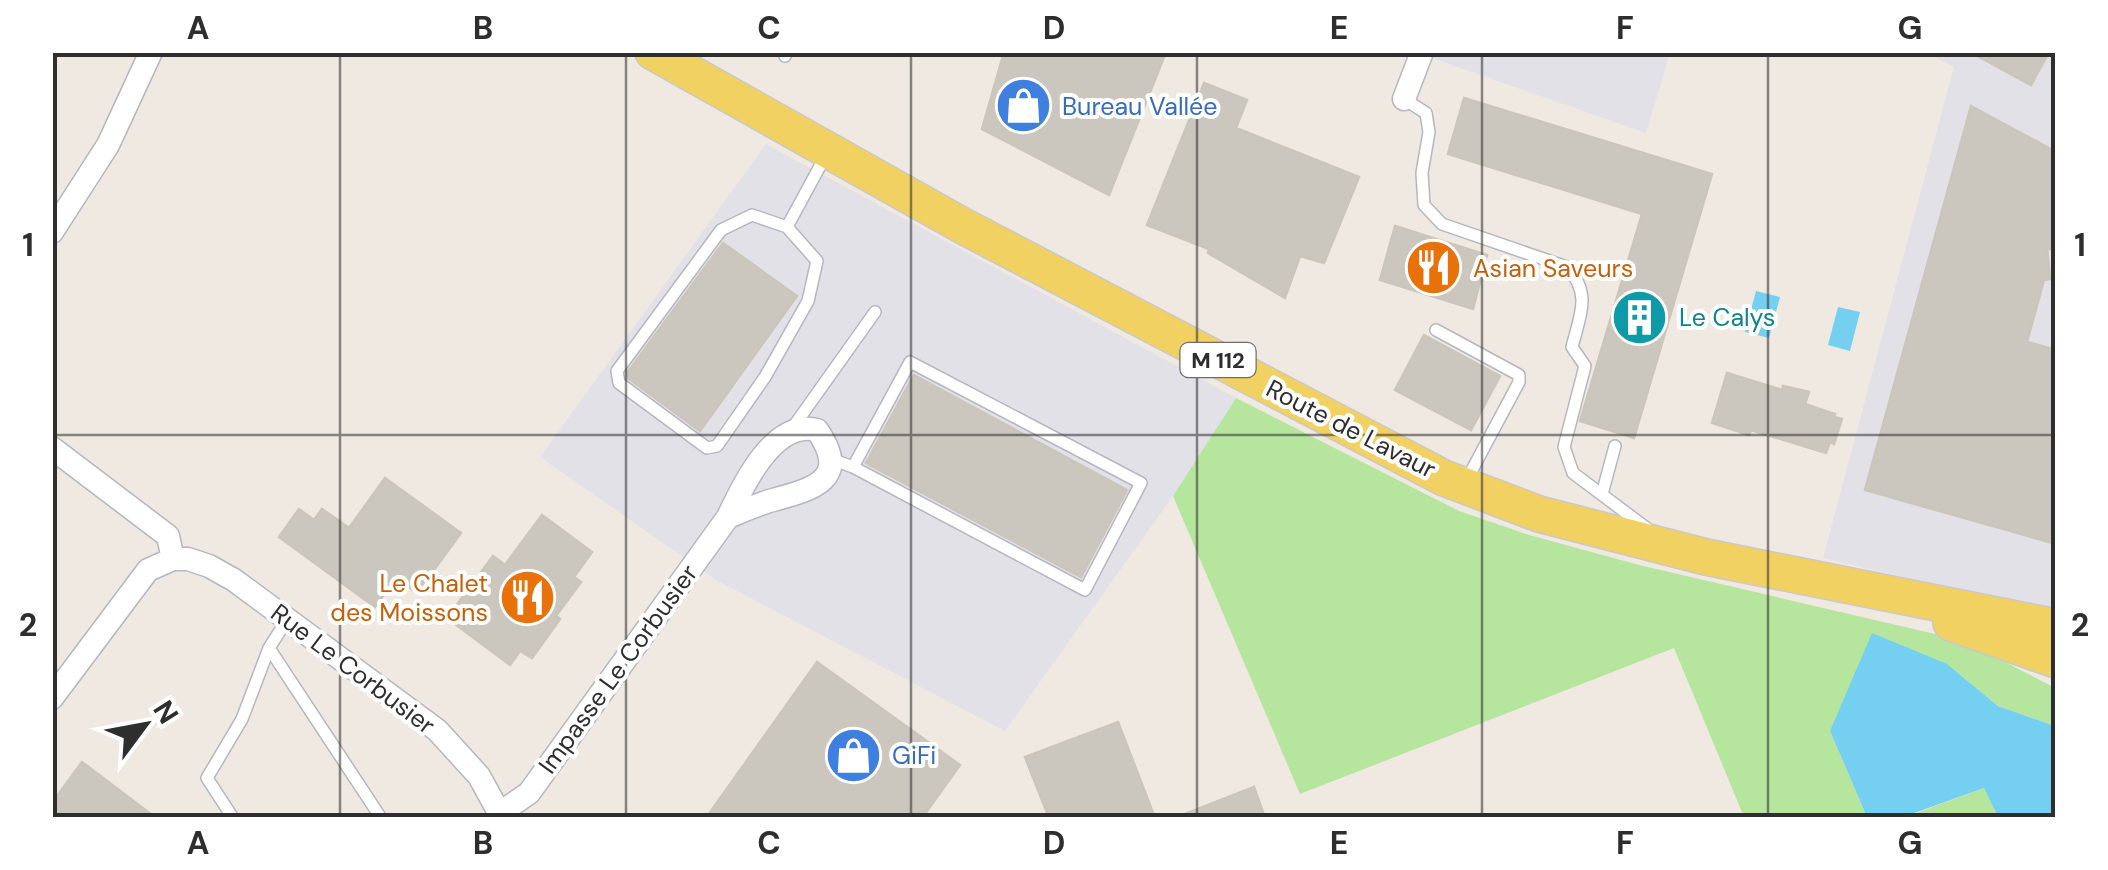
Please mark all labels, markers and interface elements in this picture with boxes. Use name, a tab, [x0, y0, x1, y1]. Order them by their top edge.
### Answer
text: A	[187, 7, 209, 49]
text: B	[473, 7, 493, 49]
text: C	[757, 7, 781, 49]
text: D	[1043, 7, 1065, 49]
text: E	[1330, 7, 1348, 49]
text: F	[1616, 7, 1634, 49]
text: G	[1898, 7, 1922, 49]
shop icon: Bureau Vallée	[993, 76, 1053, 136]
place label: Bureau Vallée	[1062, 90, 1217, 123]
text: 1	[22, 224, 34, 266]
text: 1	[2074, 224, 2086, 266]
restaurant icon: Asian Saveurs	[1404, 238, 1464, 298]
place label: Asian Saveurs	[1473, 252, 1633, 285]
building icon: Le Calys	[1610, 287, 1670, 347]
place label: Le Calys	[1679, 301, 1775, 334]
road number: M 112	[1180, 343, 1256, 377]
street label: Route de Lavaur	[1261, 372, 1441, 486]
street label: Impasse Le Corbusier	[531, 558, 705, 780]
place label: Le Chalet des Moissons	[330, 567, 488, 629]
restaurant icon: Le Chalet des Moissons	[497, 567, 557, 627]
street label: Rue Le Corbusier	[264, 596, 442, 742]
text: 2	[19, 604, 37, 646]
text: 2	[2071, 604, 2089, 646]
north arrow	[95, 675, 195, 775]
text: N	[145, 694, 187, 730]
shop icon: GiFi	[823, 725, 883, 785]
place label: GiFi	[892, 739, 936, 772]
text: A	[187, 822, 209, 864]
text: B	[473, 822, 493, 864]
text: C	[757, 822, 781, 864]
text: D	[1043, 822, 1065, 864]
text: E	[1330, 822, 1348, 864]
text: F	[1616, 822, 1634, 864]
text: G	[1898, 822, 1922, 864]

